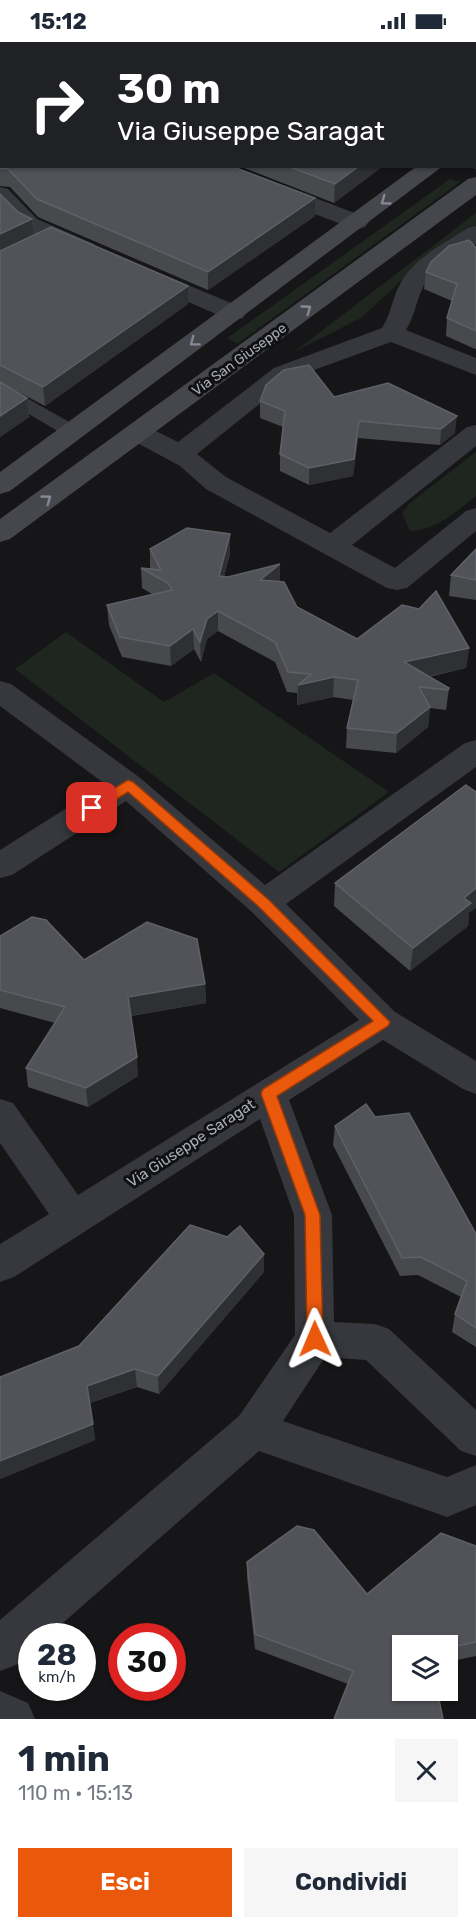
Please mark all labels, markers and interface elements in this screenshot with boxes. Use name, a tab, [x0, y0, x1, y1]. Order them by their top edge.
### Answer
text: 15:12	[30, 8, 87, 35]
text: 30 m	[117, 64, 221, 114]
icon: right	[18, 66, 96, 144]
text: Via Giuseppe Saragat	[117, 115, 385, 147]
one-way arrow	[381, 194, 392, 205]
one-way arrow	[300, 306, 311, 317]
street label: Via San Giuseppe	[189, 319, 290, 399]
one-way arrow	[190, 334, 201, 345]
one-way arrow	[41, 495, 52, 506]
pin	[66, 782, 117, 833]
icon: arrive	[75, 791, 108, 824]
street label: Via Giuseppe Saragat	[124, 1095, 258, 1191]
position arrow	[283, 1307, 347, 1371]
speed limit sign: 30	[108, 1623, 186, 1701]
map controls	[392, 1635, 458, 1701]
button: layers	[392, 1635, 458, 1701]
text: 28	[37, 1637, 77, 1673]
text: km/h	[38, 1668, 76, 1686]
text: 1 min	[18, 1737, 110, 1780]
button: close	[395, 1739, 458, 1802]
text: 110 m · 15:13	[18, 1781, 133, 1805]
button: Esci	[18, 1848, 232, 1917]
button: Condividi	[244, 1848, 458, 1917]

